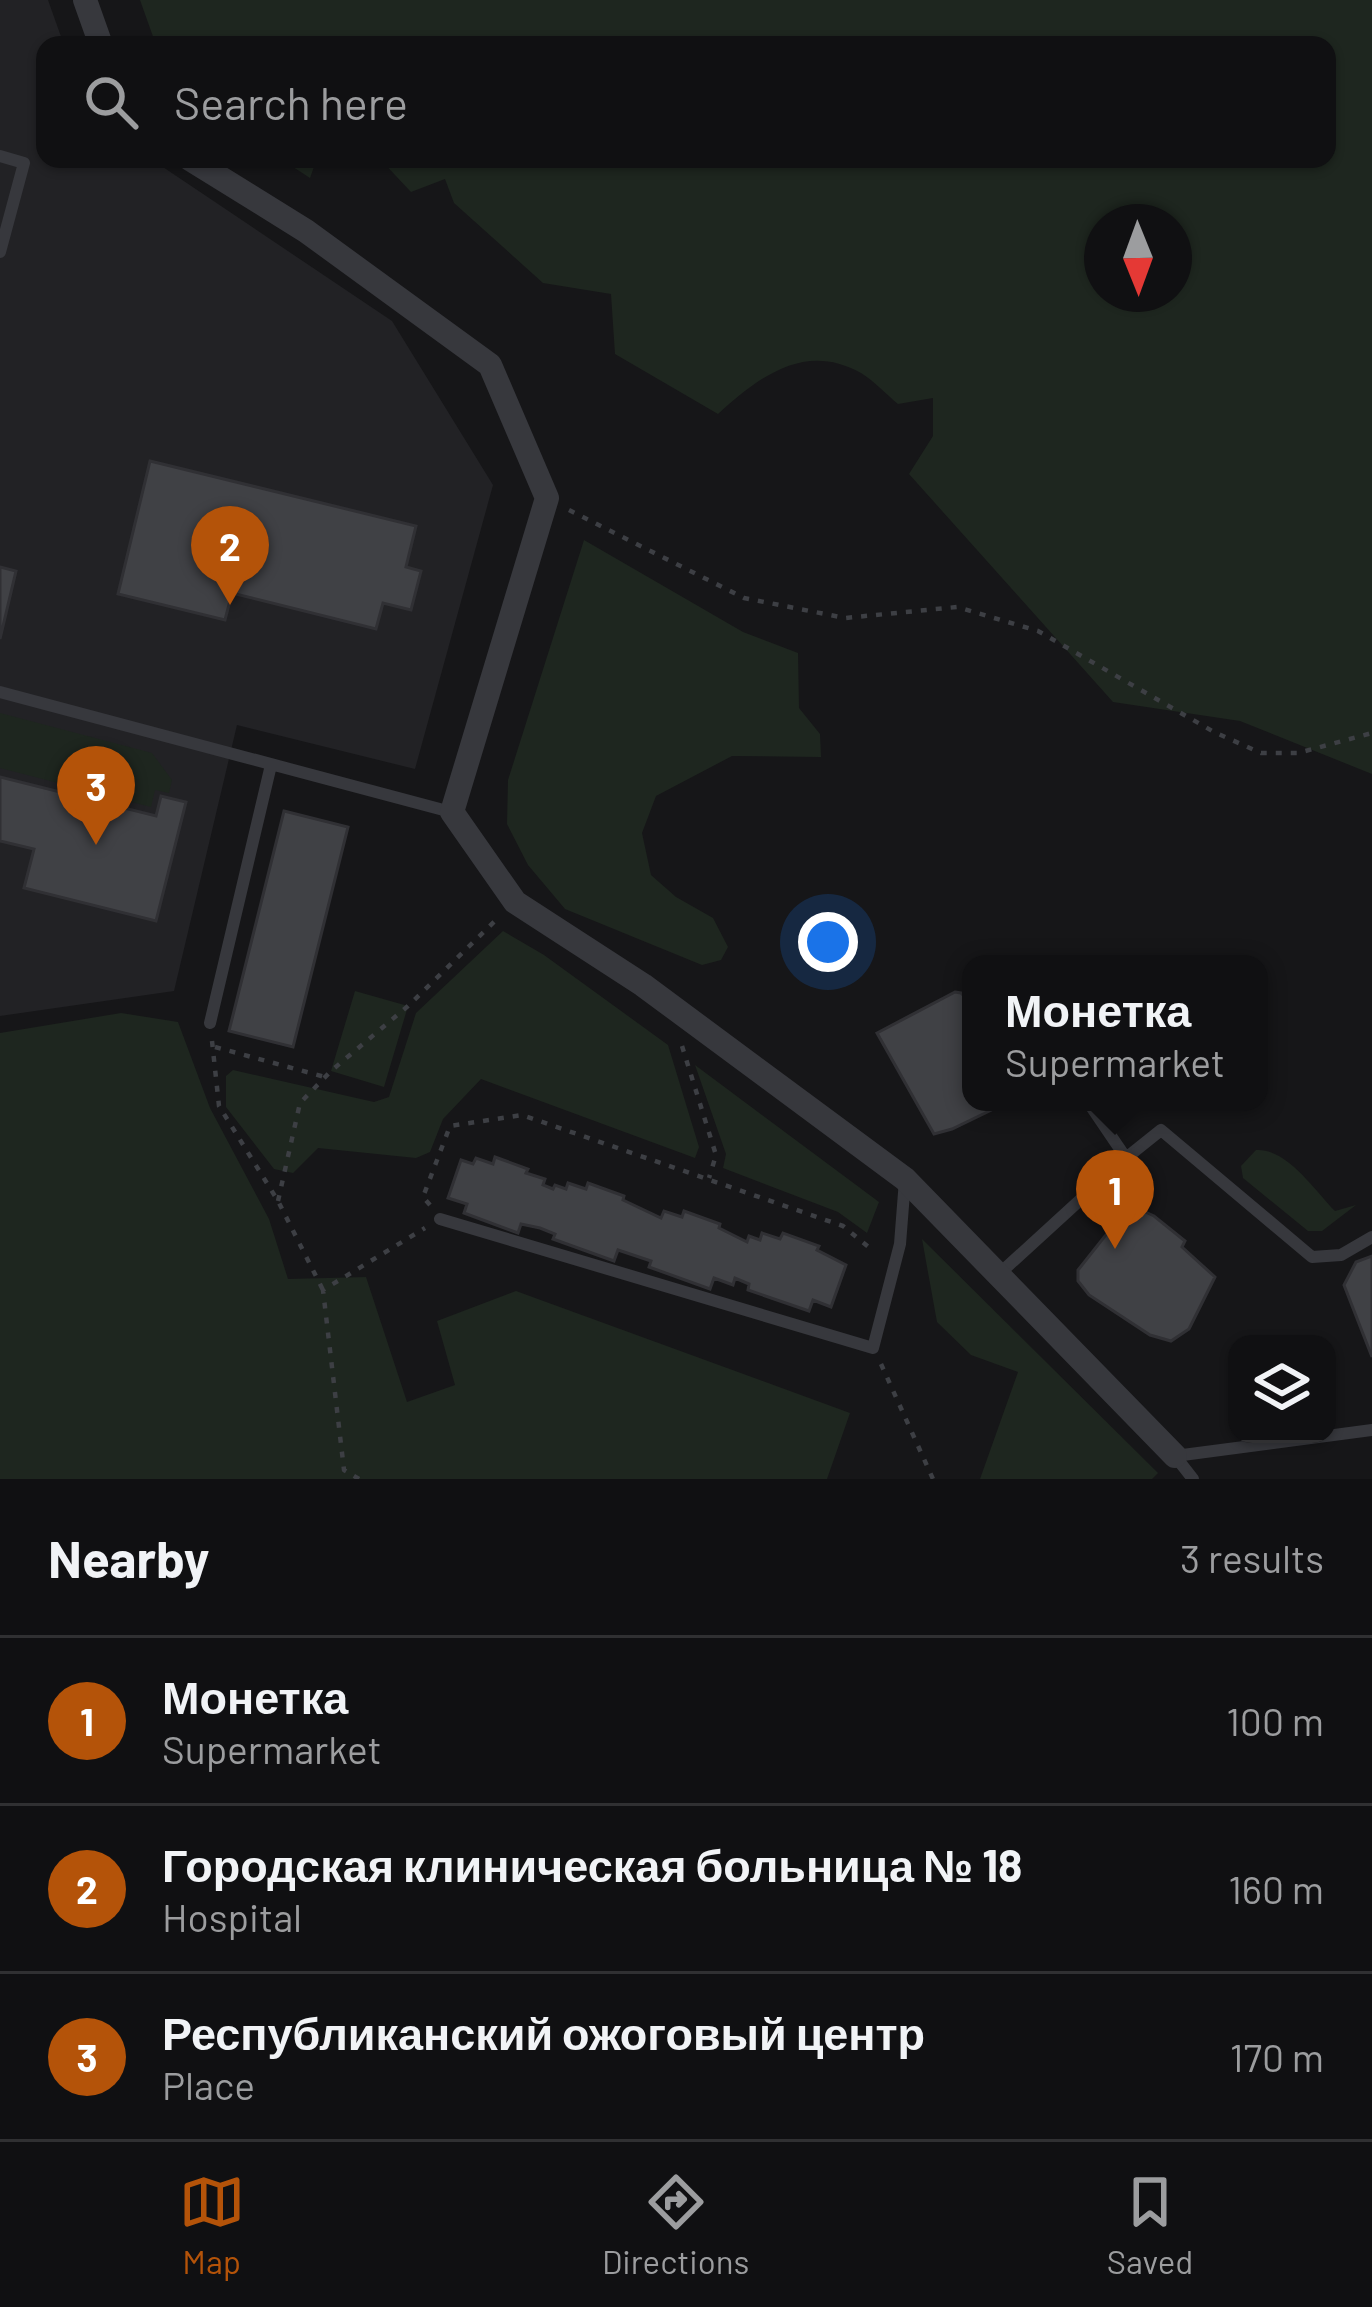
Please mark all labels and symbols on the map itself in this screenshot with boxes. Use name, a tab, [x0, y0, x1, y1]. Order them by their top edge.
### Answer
north arrow	[1084, 204, 1192, 312]
pin: 2	[191, 506, 269, 605]
pin: 3	[57, 746, 135, 845]
your location	[798, 912, 858, 972]
pin: 1	[1076, 1150, 1154, 1249]

